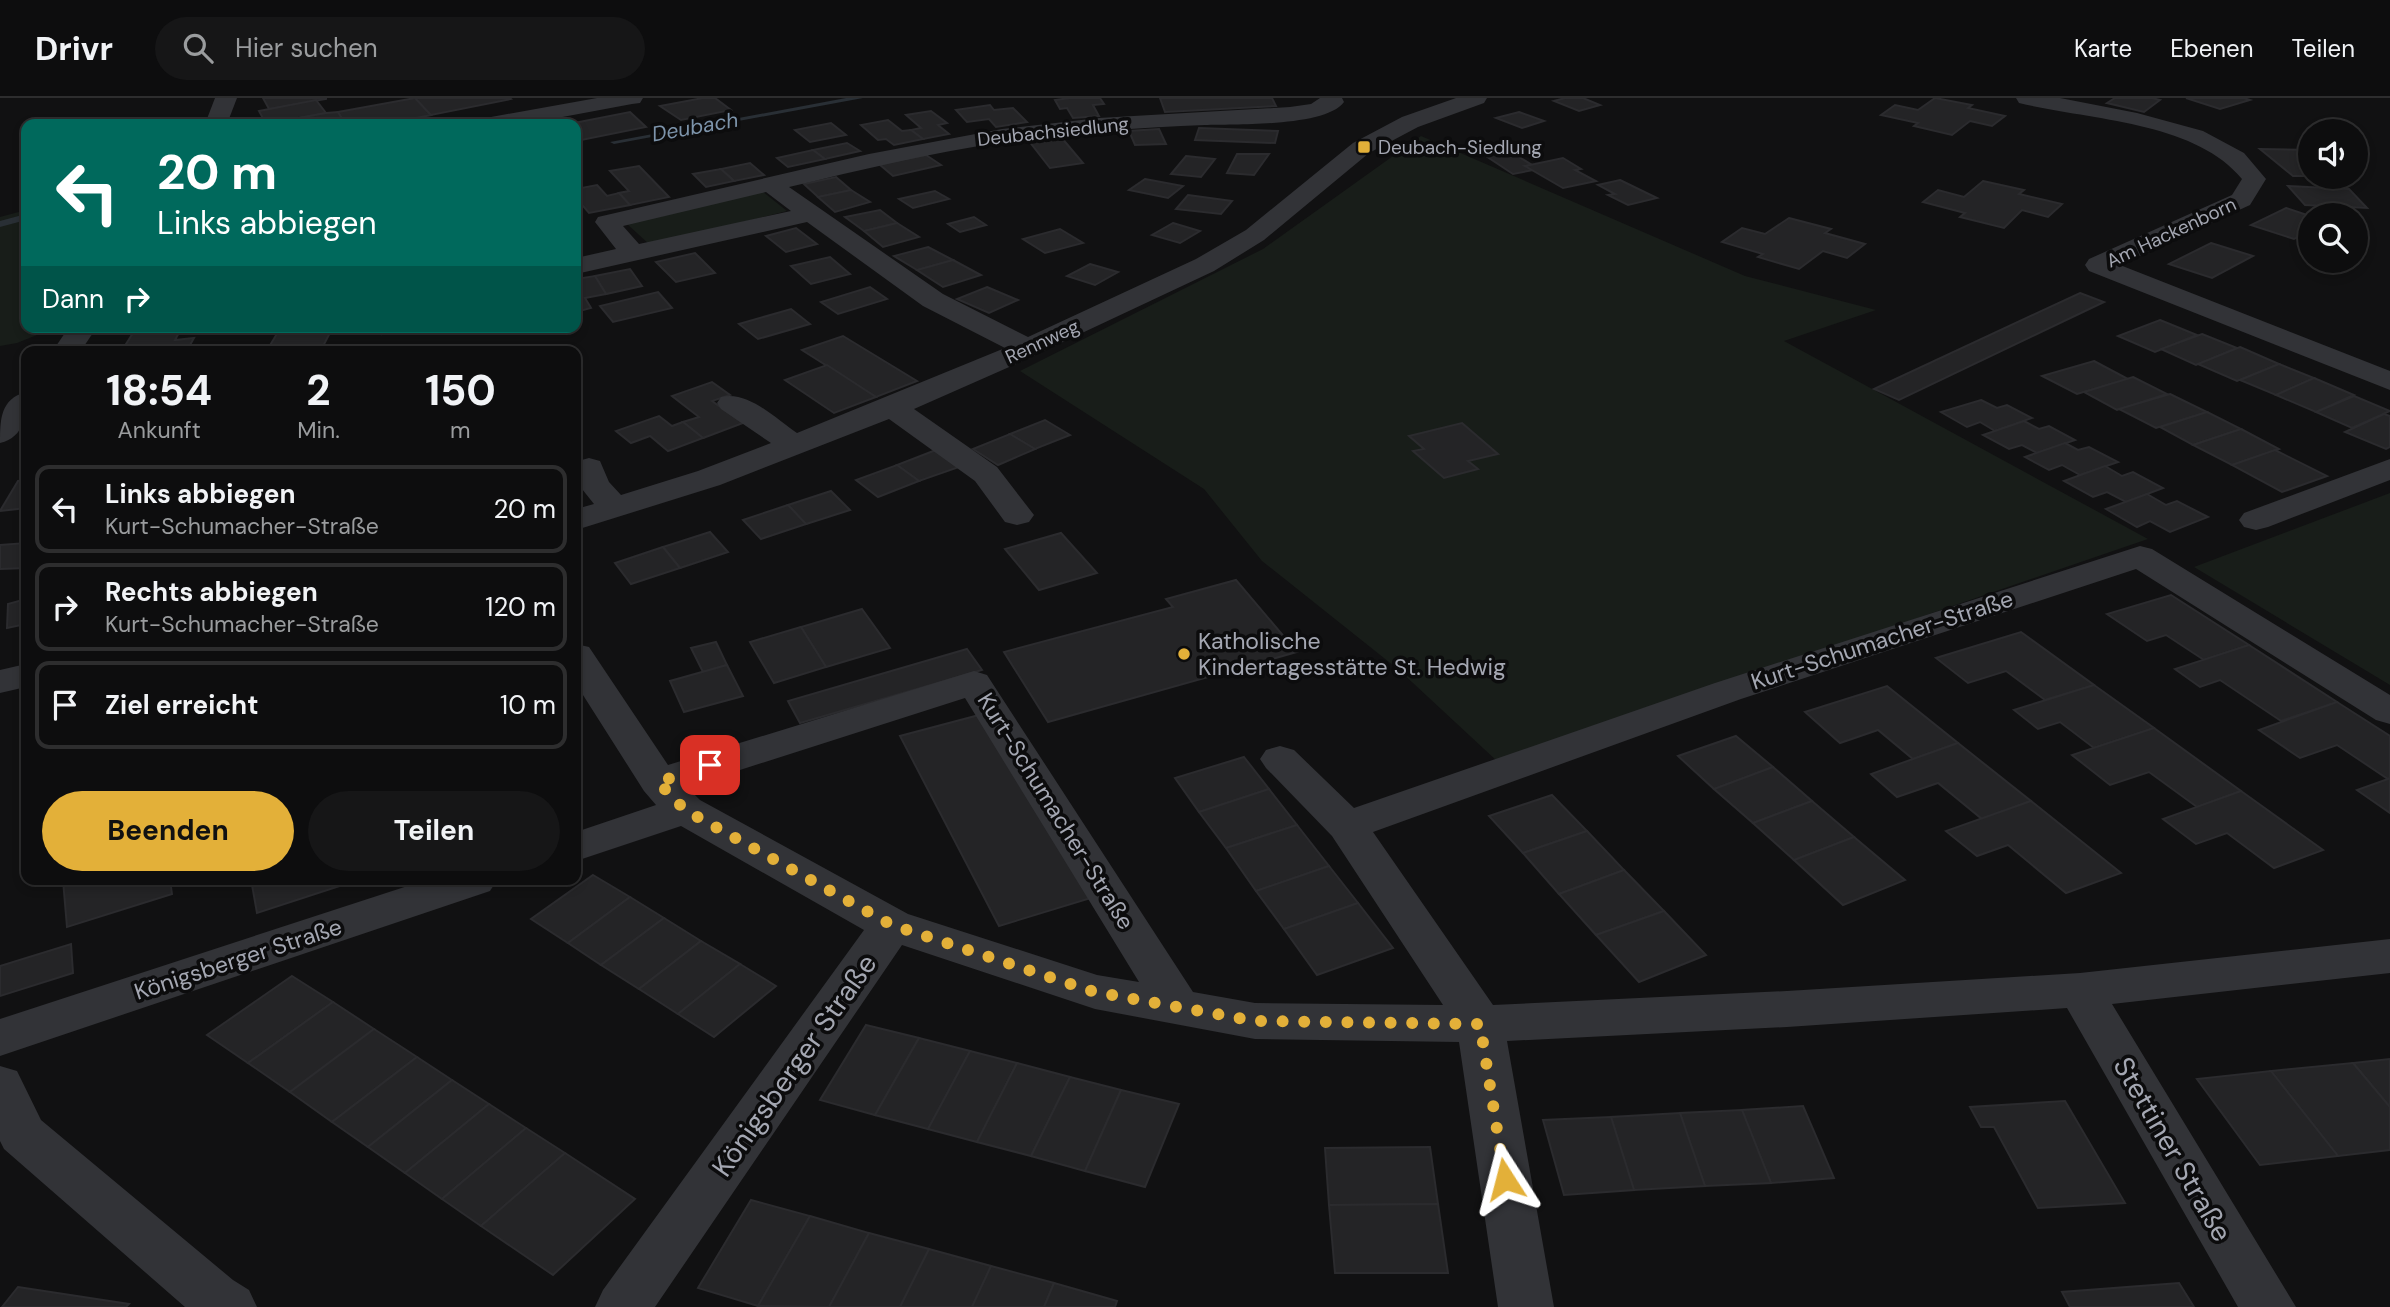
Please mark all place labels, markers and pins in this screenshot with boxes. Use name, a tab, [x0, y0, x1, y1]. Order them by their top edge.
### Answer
place label: Deubach-Siedlung	[1378, 135, 1542, 160]
marker: Deubach-Siedlung	[1356, 139, 1372, 155]
place label: Katholische Kindertagesstätte St. Hedwig	[1198, 626, 1506, 682]
marker: Katholische Kindertagesstätte St. Hedwig	[1176, 646, 1192, 662]
pin	[680, 735, 740, 795]

